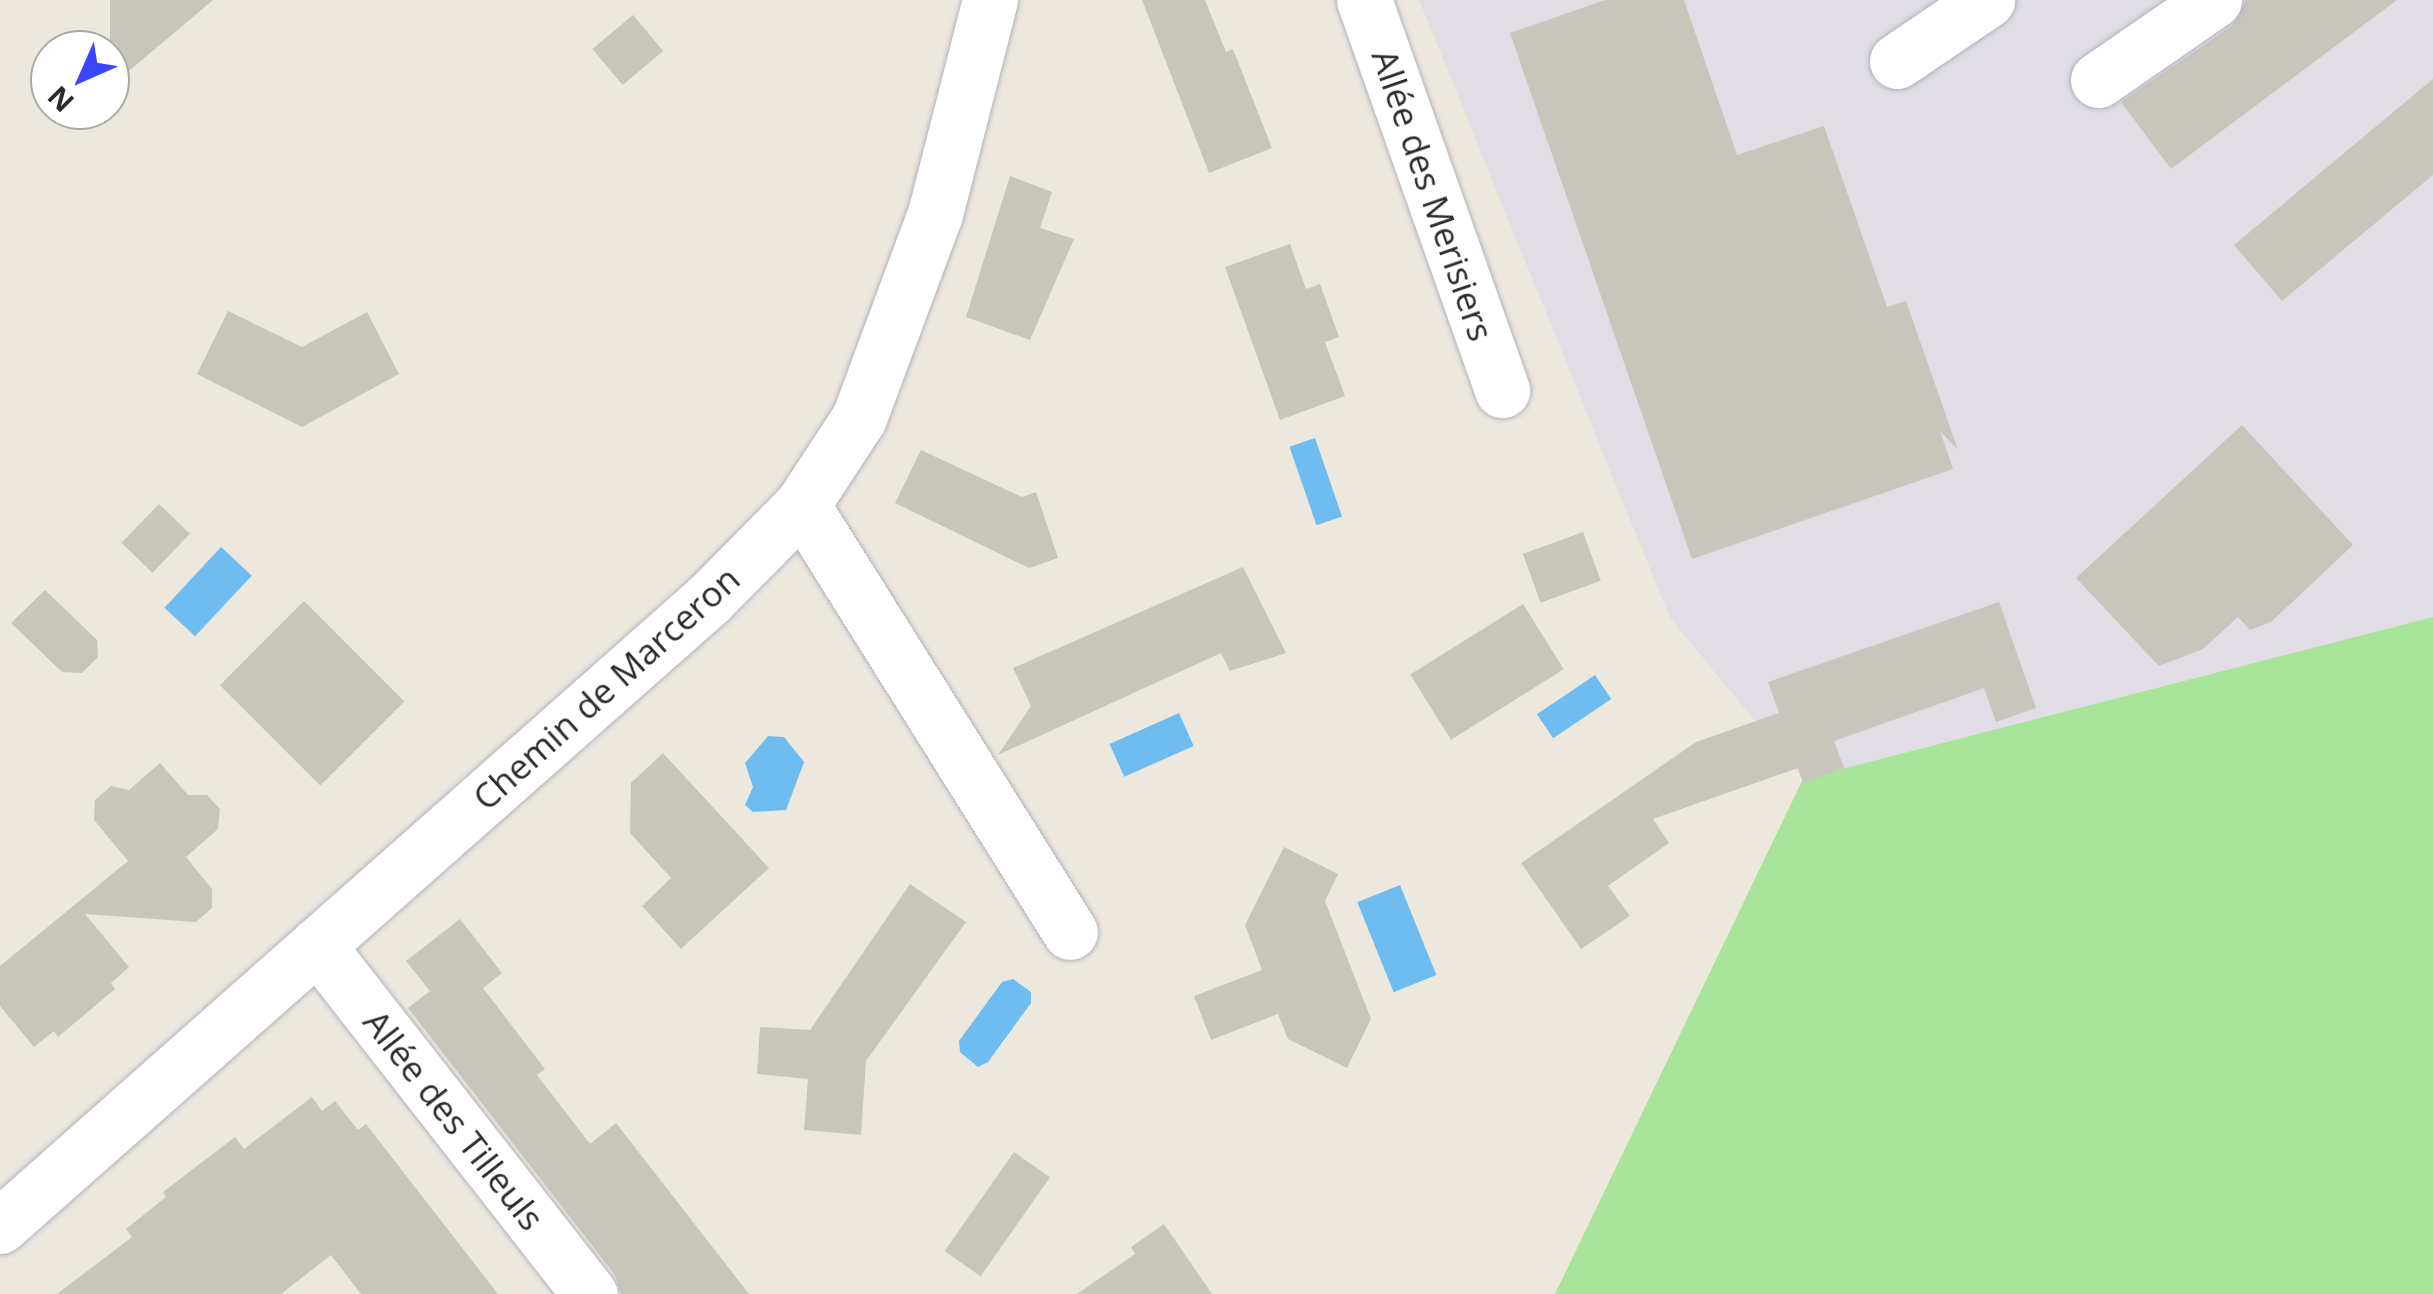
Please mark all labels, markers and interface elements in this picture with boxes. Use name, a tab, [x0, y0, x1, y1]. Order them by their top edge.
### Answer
north arrow	[30, 30, 130, 130]
street label: Allée des Merisiers	[1363, 44, 1503, 346]
text: N	[39, 78, 82, 121]
street label: Chemin de Marceron	[464, 557, 748, 819]
street label: Allée des Tilleuls	[355, 1002, 553, 1238]

